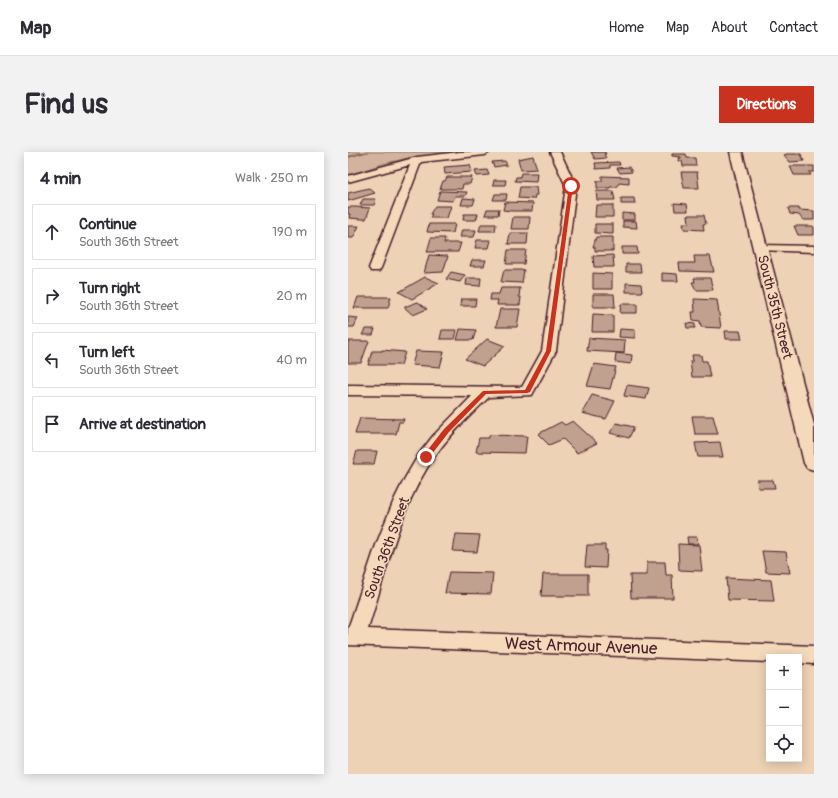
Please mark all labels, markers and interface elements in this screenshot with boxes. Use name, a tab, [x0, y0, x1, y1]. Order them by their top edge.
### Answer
text: Map	[20, 16, 51, 40]
text: Home	[609, 19, 644, 36]
text: Map	[666, 19, 689, 36]
text: About	[711, 19, 747, 36]
text: Contact	[769, 19, 818, 36]
button: Directions	[719, 86, 814, 123]
text: Find us	[24, 87, 108, 122]
text: 4 min	[40, 168, 81, 189]
text: Walk · 250 m	[235, 170, 308, 186]
route start	[562, 177, 580, 195]
text: Continue	[79, 215, 137, 234]
icon: ahead	[41, 221, 63, 243]
text: 190 m	[272, 224, 307, 240]
text: South 36th Street	[79, 234, 179, 250]
street label: South 35th Street	[754, 253, 796, 361]
text: Turn right	[79, 279, 140, 298]
icon: right	[41, 285, 63, 307]
text: 20 m	[276, 288, 307, 304]
text: South 36th Street	[79, 298, 179, 314]
text: Turn left	[79, 343, 135, 362]
icon: left	[41, 349, 63, 371]
text: 40 m	[276, 352, 307, 368]
text: South 36th Street	[79, 362, 179, 378]
icon: arrive	[41, 413, 63, 435]
text: Arrive at destination	[79, 415, 206, 434]
route end	[417, 448, 435, 466]
street label: South 36th Street	[361, 494, 413, 601]
street label: West Armour Avenue	[504, 633, 658, 659]
map controls	[766, 654, 802, 762]
button: +	[766, 654, 802, 690]
button: −	[766, 690, 802, 726]
button: locate	[766, 726, 802, 762]

